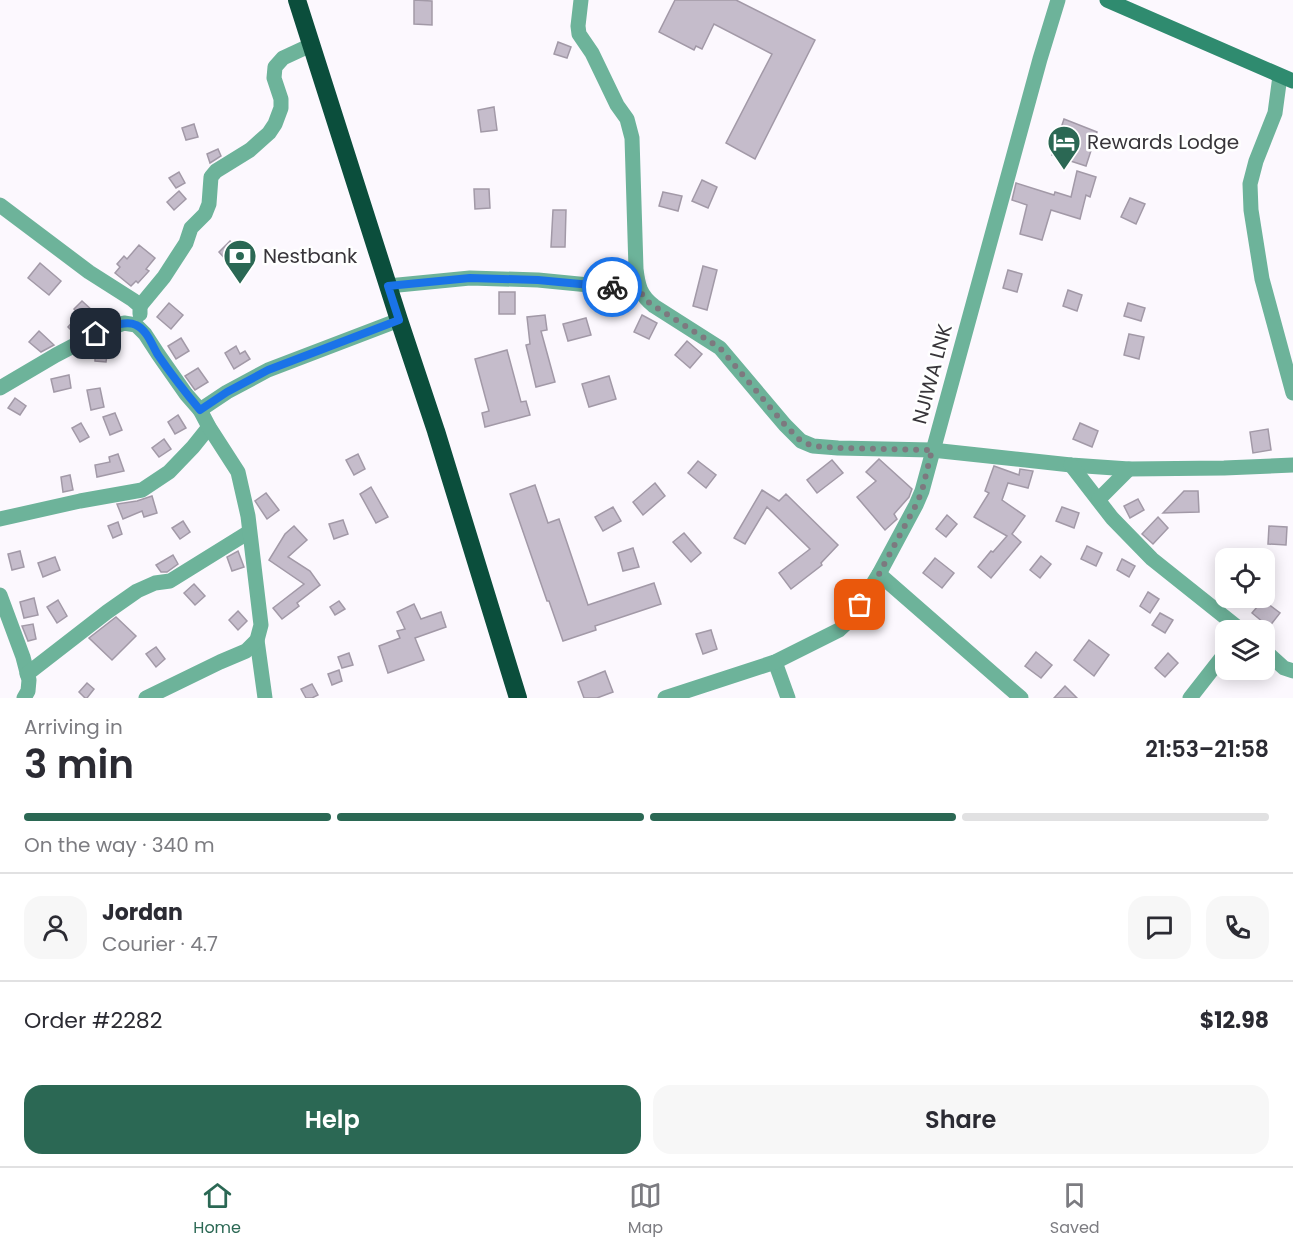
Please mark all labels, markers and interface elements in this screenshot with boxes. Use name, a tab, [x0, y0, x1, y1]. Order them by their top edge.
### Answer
hotel icon: Rewards Lodge	[1046, 124, 1082, 171]
place label: Rewards Lodge	[1087, 128, 1239, 156]
bank icon: Nestbank	[222, 238, 258, 285]
place label: Nestbank	[263, 242, 358, 270]
courier	[582, 257, 642, 317]
icon: bike	[596, 271, 629, 304]
pin	[70, 308, 121, 359]
icon: home	[79, 317, 112, 350]
street label: NJIWA LNK	[905, 321, 959, 427]
map controls	[1215, 548, 1275, 680]
button: locate	[1215, 548, 1275, 608]
pin	[834, 579, 885, 630]
icon: bag	[843, 588, 876, 621]
button: layers	[1215, 620, 1275, 680]
text: Arriving in	[24, 713, 123, 741]
text: 21:53–21:58	[1145, 734, 1269, 765]
text: 3 min	[24, 737, 134, 792]
text: On the way · 340 m	[24, 831, 215, 859]
button: person	[24, 896, 87, 959]
button: chat	[1128, 896, 1191, 959]
button: phone	[1206, 896, 1269, 959]
text: Jordan	[102, 897, 183, 928]
text: Courier · 4.7	[102, 930, 218, 958]
text: Order #2282	[24, 1005, 162, 1036]
text: $12.98	[1200, 1005, 1269, 1036]
button: Help	[24, 1085, 641, 1154]
button: Share	[653, 1085, 1269, 1154]
tab: Home	[193, 1179, 241, 1240]
tab: Map	[628, 1179, 663, 1240]
tab: Saved	[1050, 1179, 1100, 1240]

